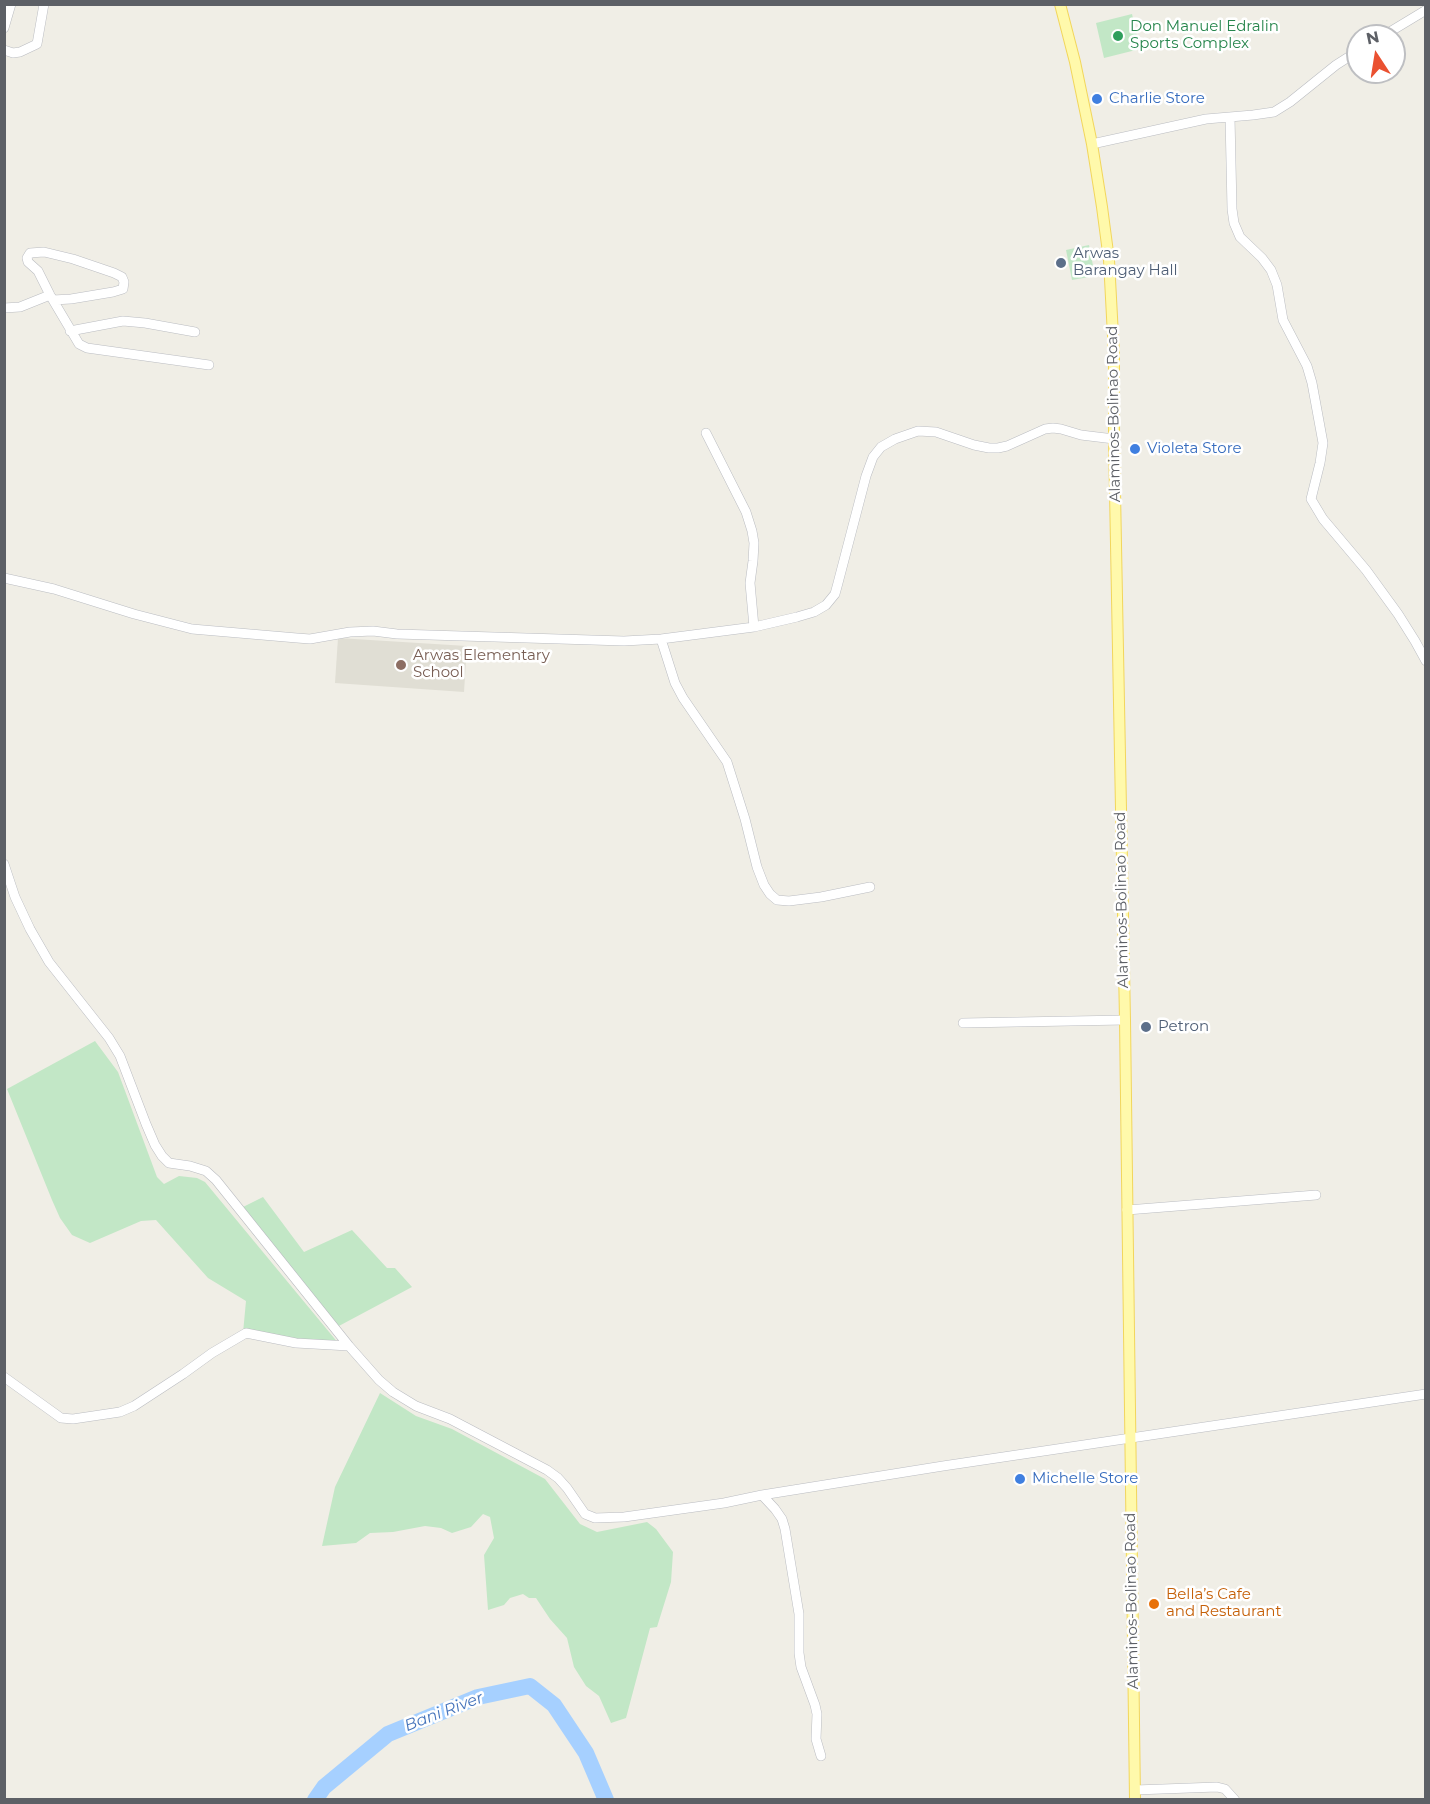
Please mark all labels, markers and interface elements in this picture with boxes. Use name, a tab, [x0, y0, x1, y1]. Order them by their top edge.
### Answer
place label: Don Manuel Edralin Sports Complex	[1130, 18, 1279, 53]
north arrow	[1346, 24, 1406, 84]
text: N	[1364, 27, 1381, 48]
marker: Don Manuel Edralin Sports Complex	[1111, 29, 1125, 43]
place label: Charlie Store	[1109, 90, 1205, 108]
marker: Charlie Store	[1090, 92, 1104, 106]
place label: Arwas Barangay Hall	[1073, 245, 1178, 280]
marker: Arwas Barangay Hall	[1054, 256, 1068, 270]
street label: Alaminos-Bolinao Road	[1103, 326, 1125, 502]
place label: Violeta Store	[1147, 440, 1242, 458]
marker: Violeta Store	[1128, 442, 1142, 456]
place label: Arwas Elementary School	[413, 647, 550, 682]
marker: Arwas Elementary School	[394, 658, 408, 672]
street label: Alaminos-Bolinao Road	[1111, 812, 1133, 988]
place label: Petron	[1158, 1018, 1209, 1036]
marker: Petron	[1139, 1020, 1153, 1034]
place label: Michelle Store	[1032, 1470, 1138, 1488]
marker: Michelle Store	[1013, 1472, 1027, 1486]
street label: Alaminos-Bolinao Road	[1121, 1513, 1143, 1689]
place label: Bella’s Cafe and Restaurant	[1166, 1586, 1282, 1621]
marker: Bella’s Cafe and Restaurant	[1147, 1597, 1161, 1611]
water label: Bani River	[402, 1688, 486, 1736]

